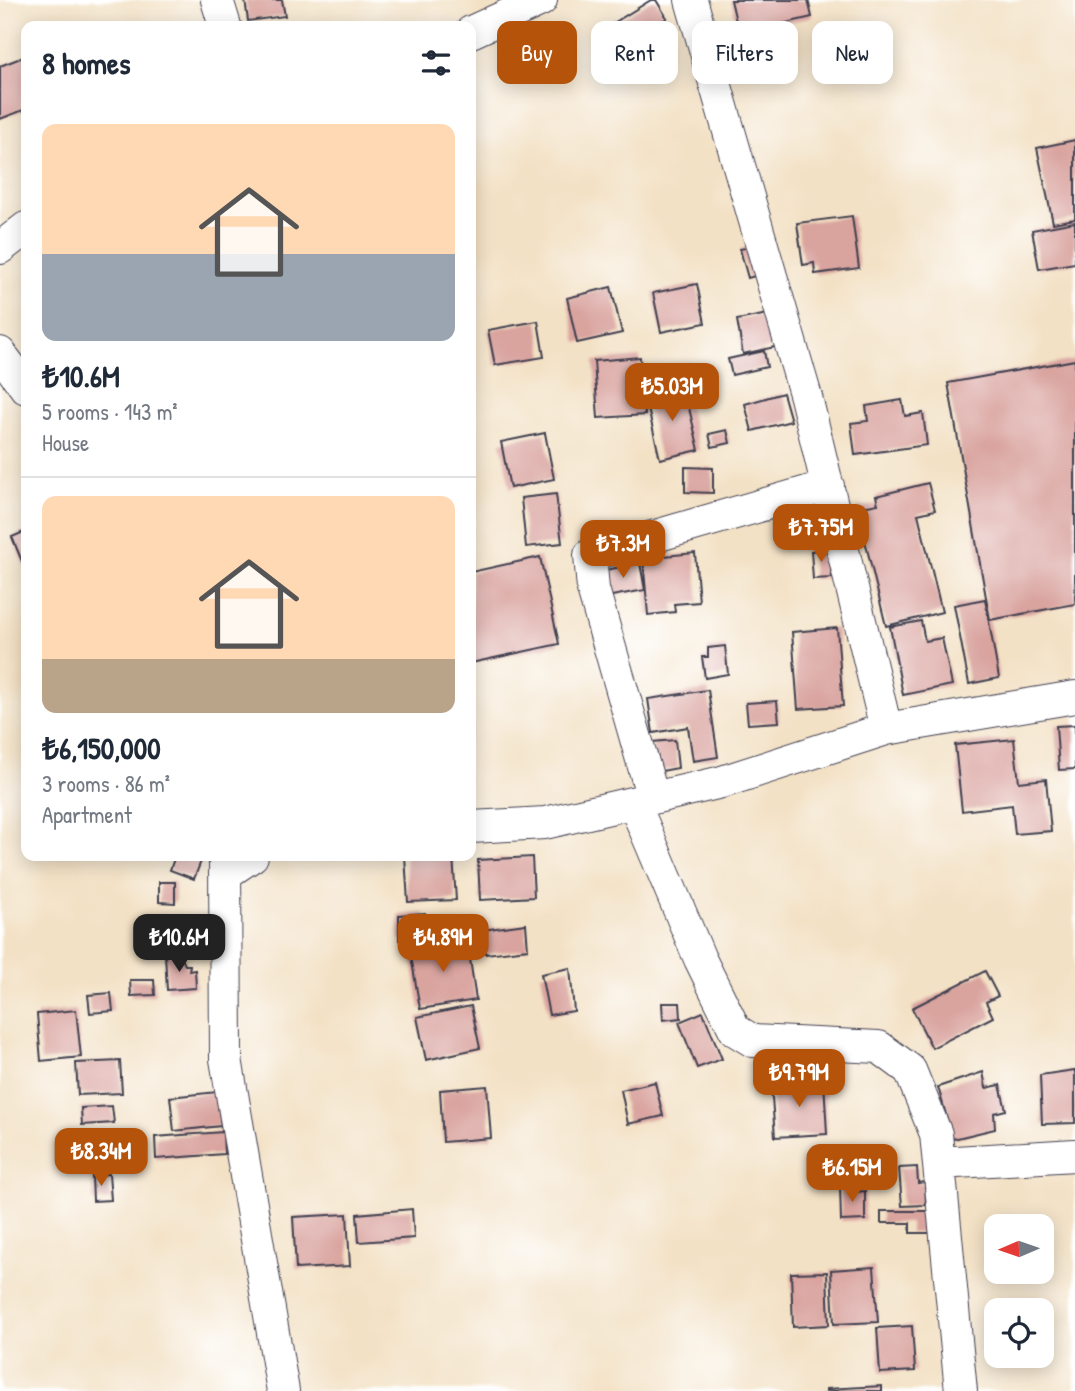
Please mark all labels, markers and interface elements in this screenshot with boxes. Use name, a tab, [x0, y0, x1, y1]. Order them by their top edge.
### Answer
chip: Buy	[497, 21, 577, 84]
chip: Rent	[591, 21, 678, 84]
chip: Filters	[692, 21, 798, 84]
chip: New	[812, 21, 893, 84]
text: 8 homes	[42, 43, 130, 83]
icon: filters	[417, 44, 455, 82]
icon: home	[186, 169, 312, 295]
text: ₺10.6M	[42, 356, 120, 396]
pin: ₺5.03M	[615, 364, 729, 423]
text: ₺5.03M	[641, 370, 703, 401]
text: 5 rooms · 143 m²	[42, 396, 178, 427]
text: House	[42, 427, 89, 458]
pin: ₺7.75M	[764, 504, 878, 564]
text: ₺7.75M	[789, 511, 853, 542]
pin: ₺7.3M	[574, 520, 672, 580]
text: ₺7.3M	[596, 527, 650, 558]
icon: home	[186, 541, 312, 667]
text: ₺6,150,000	[42, 728, 161, 768]
text: 3 rooms · 86 m²	[42, 768, 170, 799]
text: Apartment	[42, 799, 132, 830]
pin: ₺10.6M	[122, 914, 236, 974]
pin: ₺4.89M	[386, 914, 500, 974]
text: ₺10.6M	[149, 921, 209, 952]
text: ₺4.89M	[414, 921, 472, 952]
pin: ₺9.79M	[742, 1050, 856, 1109]
text: ₺9.79M	[769, 1056, 829, 1087]
pin: ₺8.34M	[44, 1128, 158, 1188]
text: ₺8.34M	[71, 1135, 131, 1166]
pin: ₺6.15M	[795, 1144, 909, 1204]
text: ₺6.15M	[822, 1151, 882, 1182]
north arrow	[984, 1214, 1054, 1284]
map controls	[984, 1214, 1054, 1368]
button: locate	[984, 1298, 1054, 1368]

